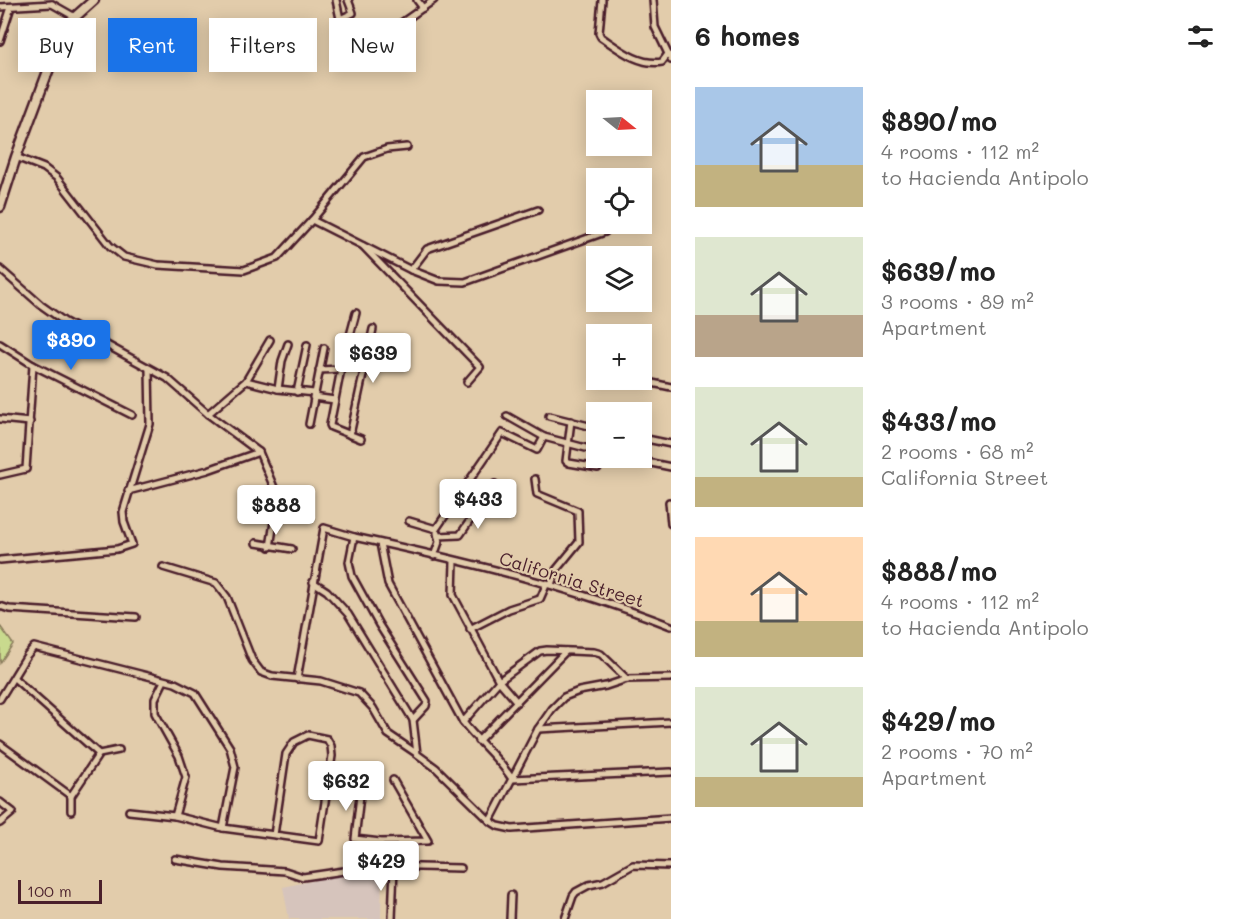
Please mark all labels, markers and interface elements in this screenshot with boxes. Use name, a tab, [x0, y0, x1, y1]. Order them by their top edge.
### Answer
chip: Buy	[18, 18, 96, 72]
chip: Rent	[108, 18, 197, 72]
chip: Filters	[209, 18, 317, 72]
chip: New	[329, 18, 416, 72]
text: 6 homes	[695, 19, 800, 53]
icon: filters	[1184, 20, 1217, 53]
north arrow	[586, 90, 652, 156]
map controls	[586, 90, 652, 468]
text: $890/mo	[881, 104, 997, 138]
icon: home	[743, 111, 815, 183]
text: 4 rooms · 112 m²	[881, 138, 1039, 164]
text: to Hacienda Antipolo	[881, 164, 1089, 190]
button: locate	[586, 168, 652, 234]
button: layers	[586, 246, 652, 312]
text: $639/mo	[881, 254, 996, 288]
icon: home	[743, 261, 815, 333]
text: 3 rooms · 89 m²	[881, 288, 1034, 314]
text: Apartment	[881, 314, 987, 340]
pin: $890	[35, 320, 107, 371]
button: +	[586, 324, 652, 390]
text: $890	[46, 326, 96, 352]
pin: $639	[337, 333, 409, 384]
text: $639	[349, 339, 397, 365]
button: −	[586, 402, 652, 468]
text: $433/mo	[881, 404, 996, 438]
icon: home	[743, 411, 815, 483]
text: 2 rooms · 68 m²	[881, 438, 1034, 464]
text: California Street	[881, 464, 1048, 490]
pin: $433	[442, 479, 514, 530]
pin: $888	[240, 485, 312, 536]
text: $433	[453, 485, 503, 511]
text: $888	[251, 491, 301, 517]
street label: California Street	[496, 546, 648, 612]
text: $888/mo	[881, 554, 997, 588]
icon: home	[743, 561, 815, 633]
text: 4 rooms · 112 m²	[881, 588, 1039, 614]
text: to Hacienda Antipolo	[881, 614, 1089, 640]
text: $429/mo	[881, 704, 995, 738]
icon: home	[743, 711, 815, 783]
text: 2 rooms · 70 m²	[881, 738, 1033, 764]
pin: $632	[310, 761, 382, 812]
text: Apartment	[881, 764, 987, 790]
text: $632	[322, 767, 370, 793]
pin: $429	[345, 841, 417, 892]
text: $429	[357, 847, 405, 873]
scale bar	[18, 877, 102, 904]
text: 100 m	[27, 880, 72, 901]

